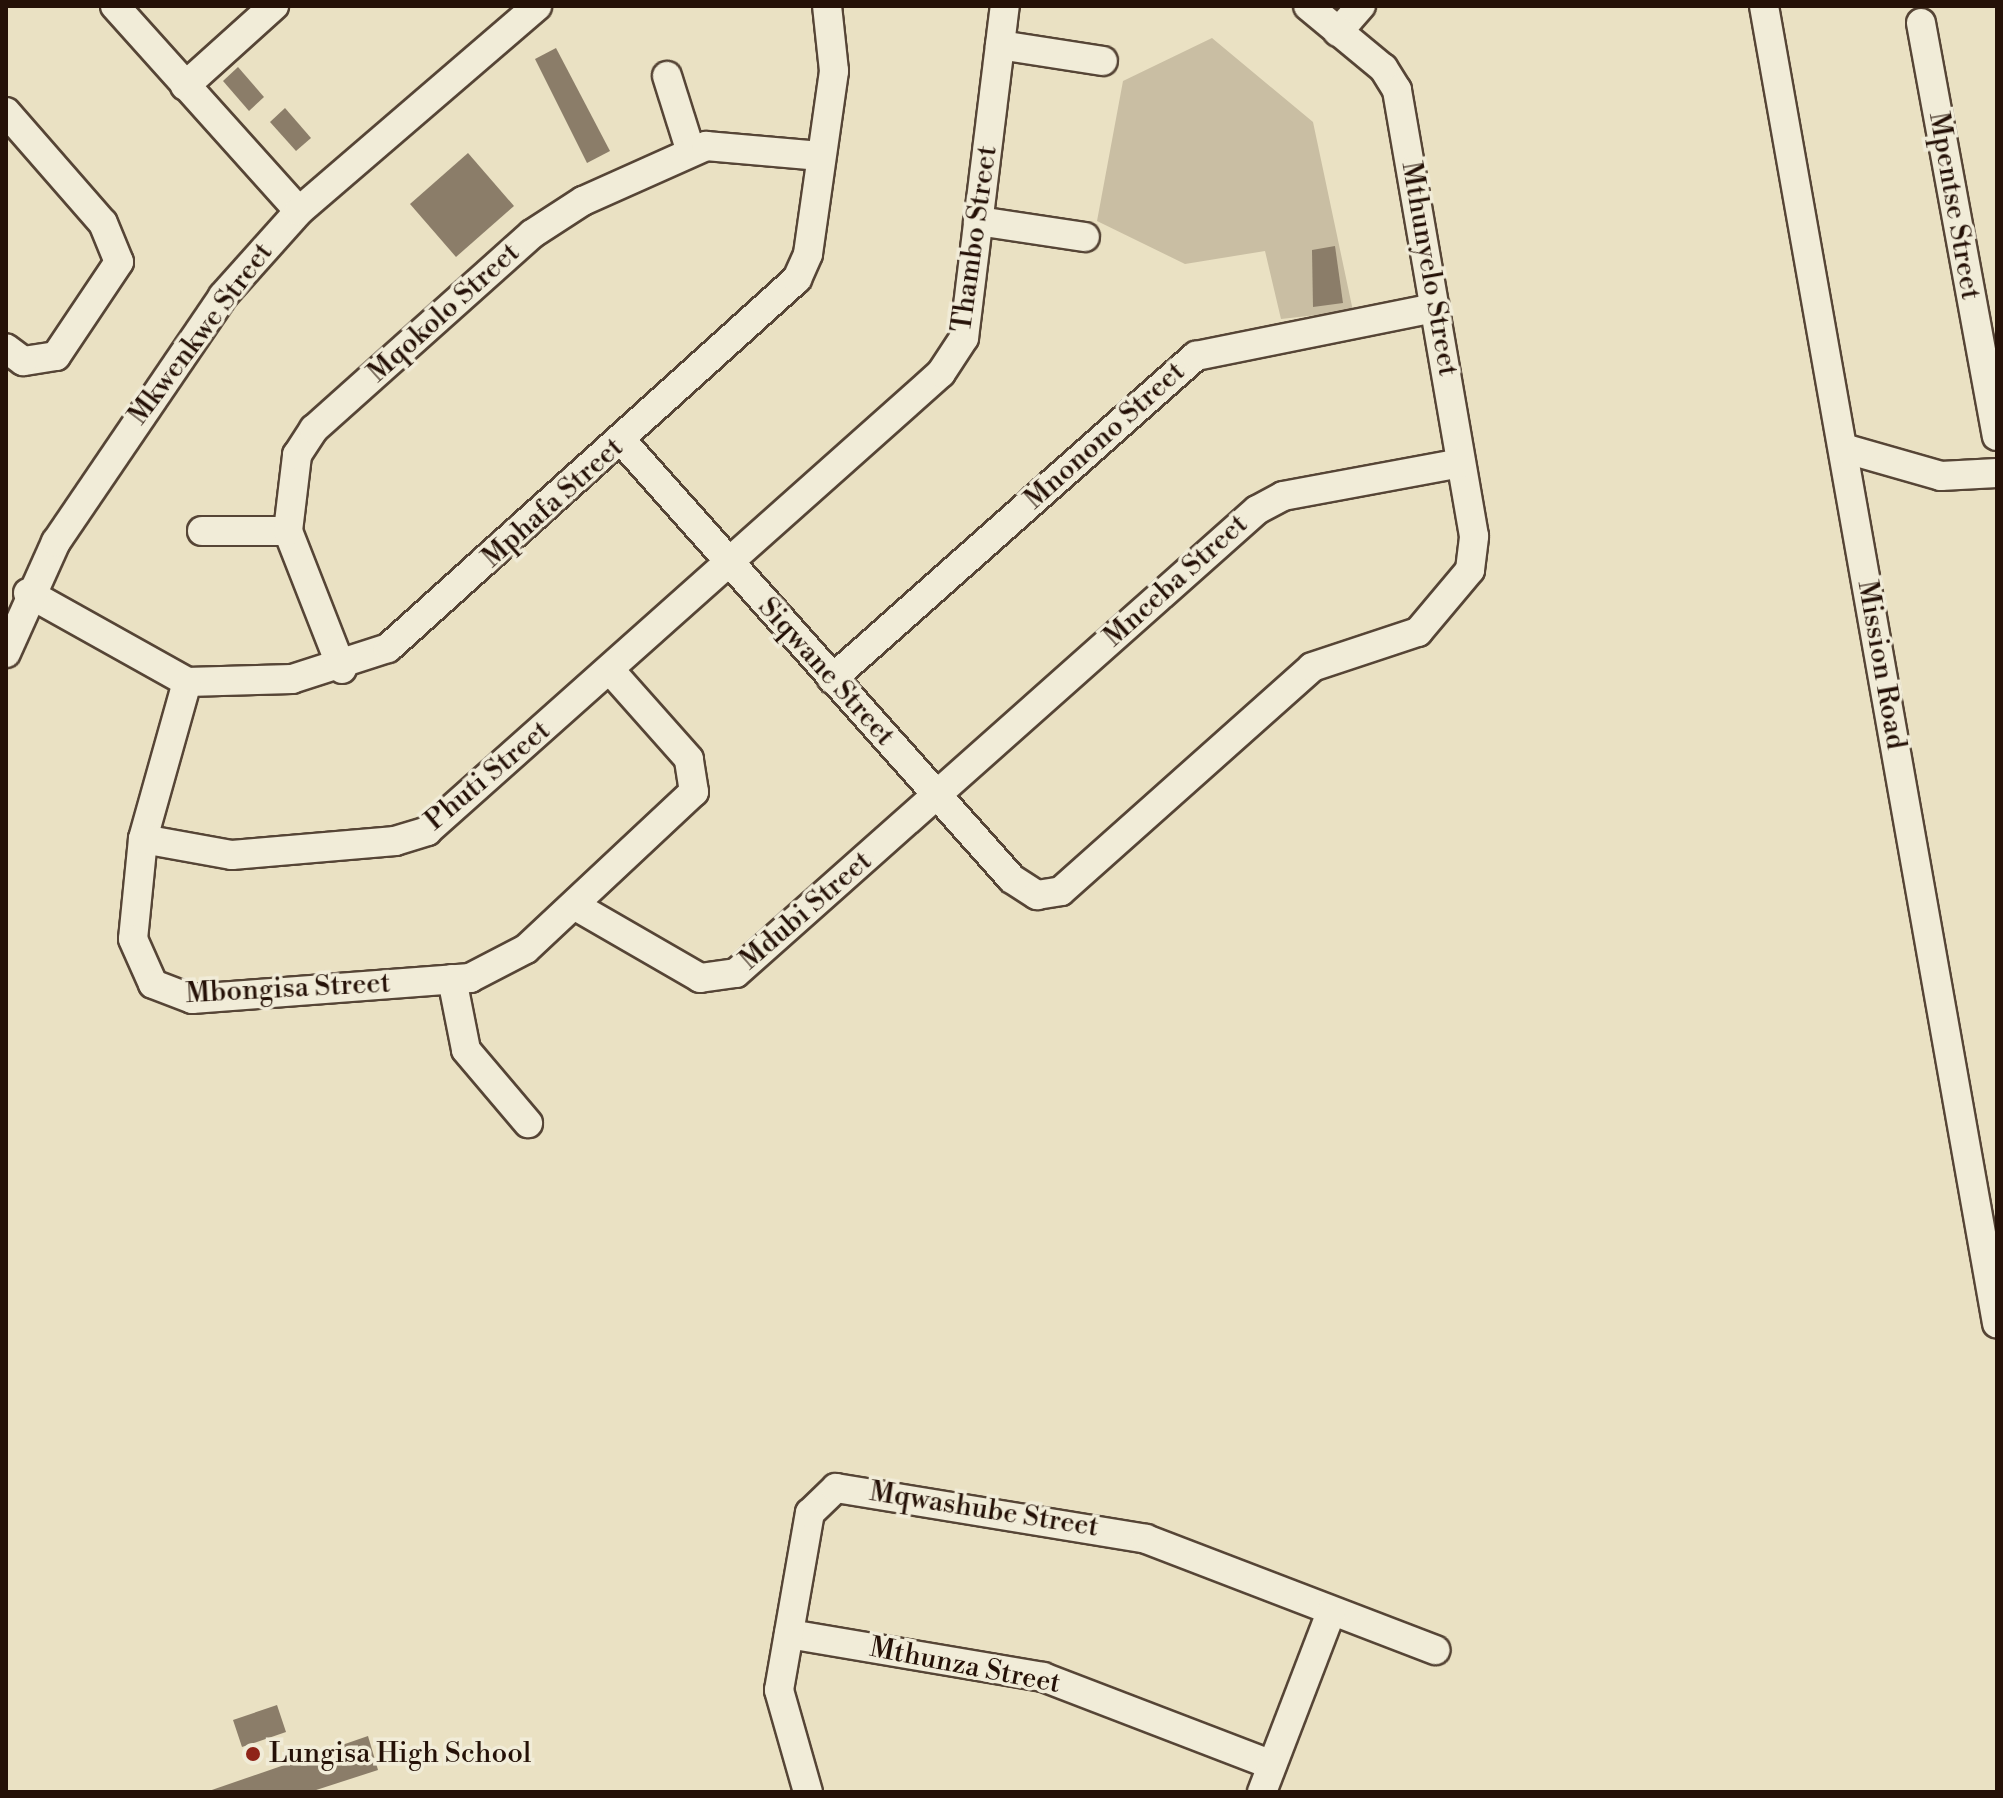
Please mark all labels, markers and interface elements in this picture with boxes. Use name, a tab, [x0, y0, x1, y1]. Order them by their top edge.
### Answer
street label: Mpentse Street	[1921, 110, 1987, 302]
street label: Thambo Street	[945, 144, 1005, 334]
street label: Mthunyelo Street	[1394, 159, 1464, 379]
street label: Mkwenkwe Street	[122, 236, 280, 432]
street label: Mqokolo Street	[361, 236, 527, 390]
street label: Mnonono Street	[1018, 355, 1192, 517]
street label: Mphafa Street	[476, 431, 630, 575]
street label: Mnceba Street	[1097, 508, 1255, 654]
street label: Mission Road	[1850, 578, 1912, 752]
street label: Siqwane Street	[751, 591, 901, 753]
street label: Phuti Street	[419, 714, 557, 838]
street label: Mdubi Street	[733, 845, 879, 977]
street label: Mbongisa Street	[185, 967, 391, 1011]
street label: Mqwashube Street	[867, 1475, 1101, 1545]
street label: Mthunza Street	[867, 1631, 1063, 1701]
place label: Lungisa High School	[269, 1737, 531, 1771]
marker: Lungisa High School	[244, 1745, 262, 1763]

